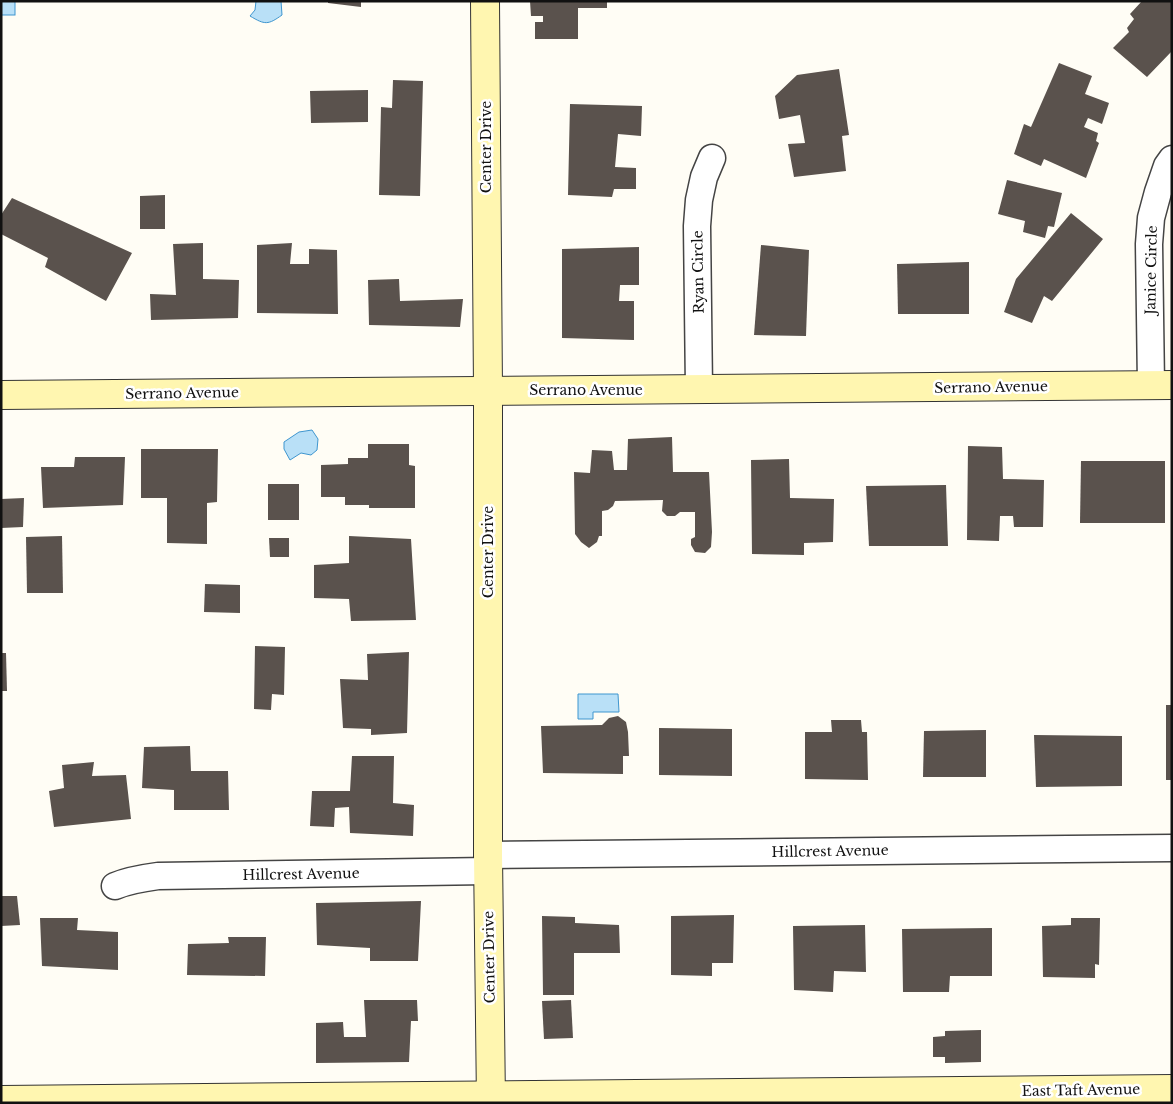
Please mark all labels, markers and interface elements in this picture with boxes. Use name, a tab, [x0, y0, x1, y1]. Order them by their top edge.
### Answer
street label: Center Drive	[477, 101, 495, 193]
street label: Janice Circle	[1141, 225, 1161, 317]
street label: Ryan Circle	[688, 230, 708, 314]
street label: Serrano Avenue	[934, 377, 1048, 397]
street label: Serrano Avenue	[529, 381, 643, 399]
street label: Serrano Avenue	[125, 383, 239, 403]
street label: Center Drive	[479, 506, 497, 598]
street label: Hillcrest Avenue	[771, 841, 889, 861]
street label: Hillcrest Avenue	[242, 864, 360, 884]
street label: Center Drive	[479, 911, 499, 1003]
street label: East Taft Avenue	[1022, 1080, 1140, 1100]

